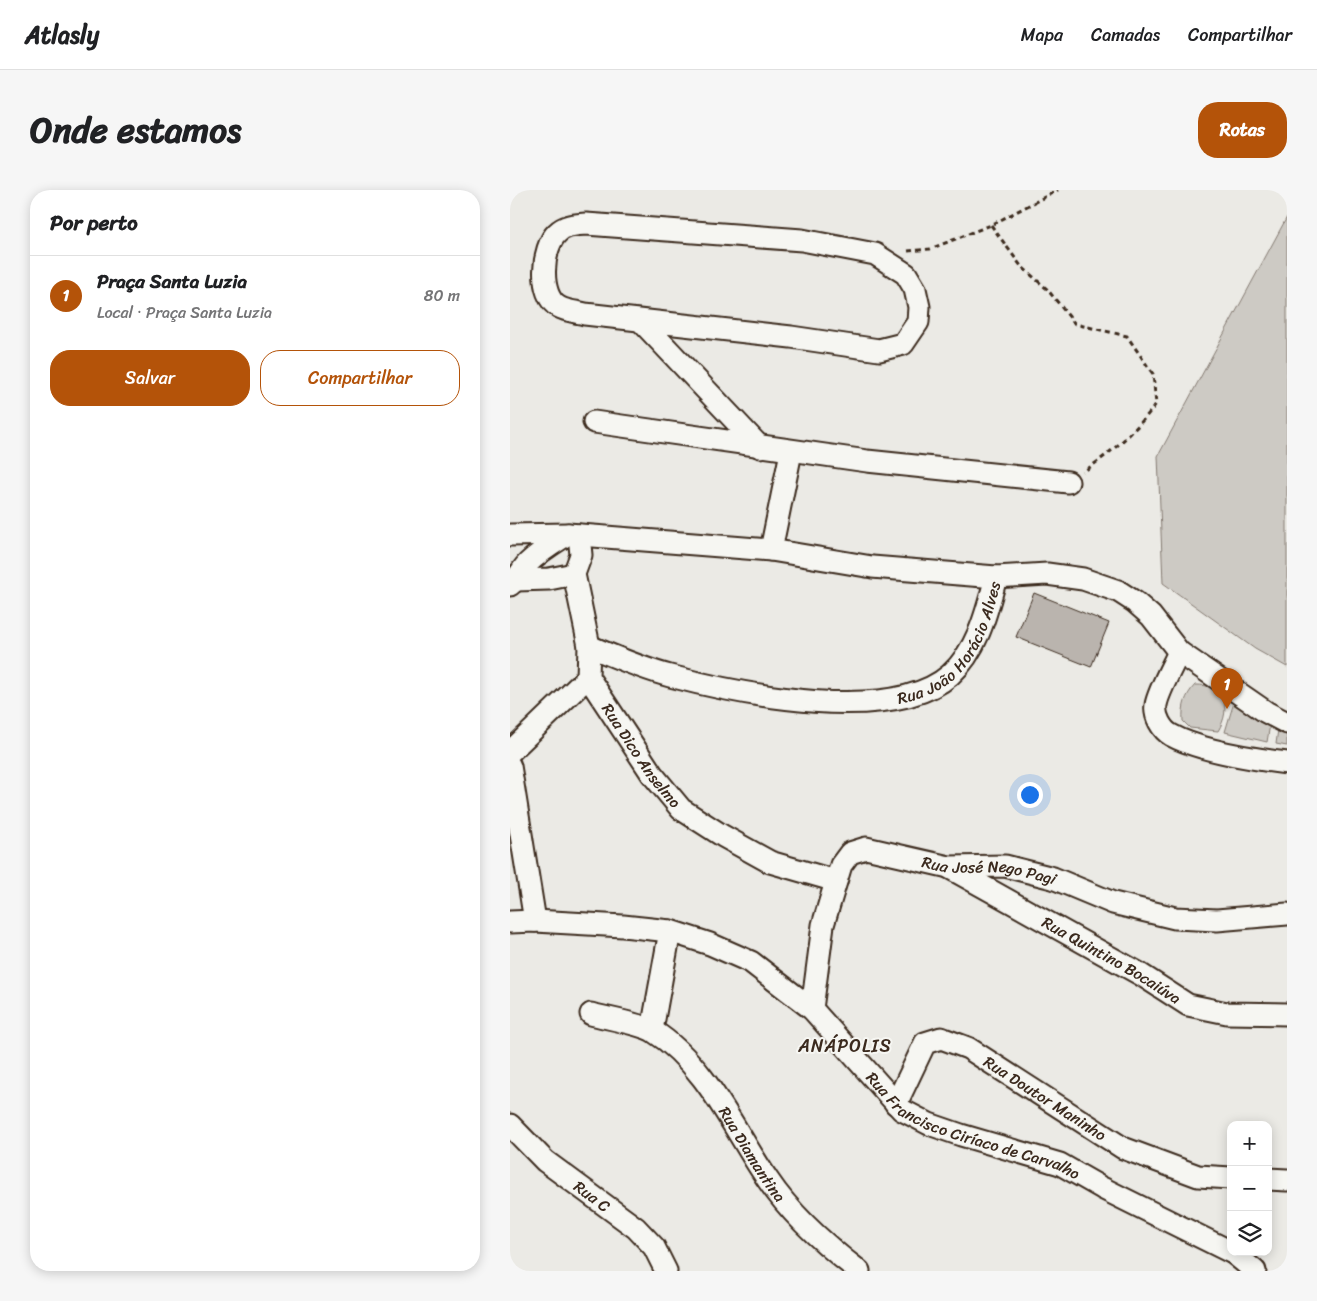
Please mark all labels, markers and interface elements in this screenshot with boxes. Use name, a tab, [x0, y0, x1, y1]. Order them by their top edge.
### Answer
text: Atlasly	[25, 14, 99, 56]
text: Mapa	[1021, 19, 1063, 51]
text: Camadas	[1091, 19, 1160, 51]
text: Compartilhar	[1188, 19, 1292, 51]
text: Onde estamos	[30, 99, 241, 161]
button: Rotas	[1198, 102, 1287, 158]
text: Por perto	[50, 204, 138, 242]
text: Praça Santa Luzia	[97, 265, 247, 298]
text: 1	[63, 281, 69, 310]
text: 80 m	[424, 281, 460, 310]
text: Local · Praça Santa Luzia	[97, 298, 272, 327]
button: Salvar	[50, 350, 250, 406]
button: Compartilhar	[260, 350, 460, 406]
street label: Rua João Horácio Alves	[894, 577, 1009, 712]
pin: 1	[1211, 668, 1243, 709]
street label: Rua Dico Anselmo	[594, 697, 689, 815]
your location	[1017, 782, 1043, 808]
street label: Rua José Nego Pagi	[919, 847, 1062, 893]
street label: Rua Quintino Bocaiúva	[1037, 908, 1188, 1012]
district label: ANÁPOLIS	[797, 1030, 892, 1062]
street label: Rua Doutor Maninho	[978, 1047, 1113, 1148]
street label: Rua Francisco Ciríaco de Carvalho	[859, 1064, 1086, 1187]
street label: Rua Diamantina	[711, 1100, 794, 1208]
map controls	[1227, 1121, 1272, 1256]
button: +	[1227, 1121, 1272, 1166]
button: −	[1227, 1166, 1272, 1211]
street label: Rua C	[567, 1172, 617, 1220]
button: layers	[1227, 1211, 1272, 1256]

